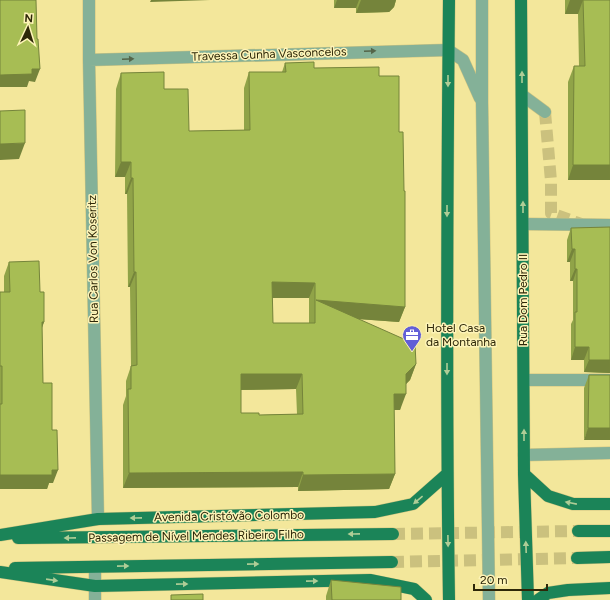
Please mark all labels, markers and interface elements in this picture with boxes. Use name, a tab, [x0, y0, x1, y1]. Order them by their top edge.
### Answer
north arrow	[8, 8, 48, 48]
text: N	[24, 12, 33, 25]
street label: Travessa Cunha Vasconcelos	[191, 44, 347, 64]
one-way arrow	[364, 48, 376, 55]
one-way arrow	[122, 55, 134, 62]
one-way arrow	[519, 70, 525, 83]
one-way arrow	[445, 75, 451, 88]
street label: Rua Carlos Von Koseritz	[85, 195, 101, 323]
one-way arrow	[520, 200, 526, 213]
one-way arrow	[444, 205, 450, 218]
street label: Rua Dom Pedro II	[516, 254, 530, 346]
place label: Hotel Casa da Montanha	[426, 321, 496, 349]
office icon: Hotel Casa da Montanha	[401, 324, 423, 352]
one-way arrow	[444, 363, 450, 376]
one-way arrow	[521, 428, 527, 441]
one-way arrow	[412, 495, 423, 504]
one-way arrow	[565, 500, 577, 506]
street label: Avenida Cristóvão Colombo	[154, 508, 304, 524]
one-way arrow	[129, 515, 142, 521]
street label: Passagem de Nível Mendes Ribeiro Filho	[88, 527, 304, 545]
one-way arrow	[347, 531, 360, 537]
one-way arrow	[63, 535, 76, 541]
one-way arrow	[445, 535, 451, 548]
one-way arrow	[523, 541, 530, 553]
one-way arrow	[247, 561, 260, 567]
one-way arrow	[117, 563, 129, 570]
scale bar	[474, 566, 547, 592]
text: 20 m	[480, 573, 508, 587]
one-way arrow	[46, 577, 59, 583]
one-way arrow	[306, 578, 319, 584]
one-way arrow	[176, 581, 189, 587]

